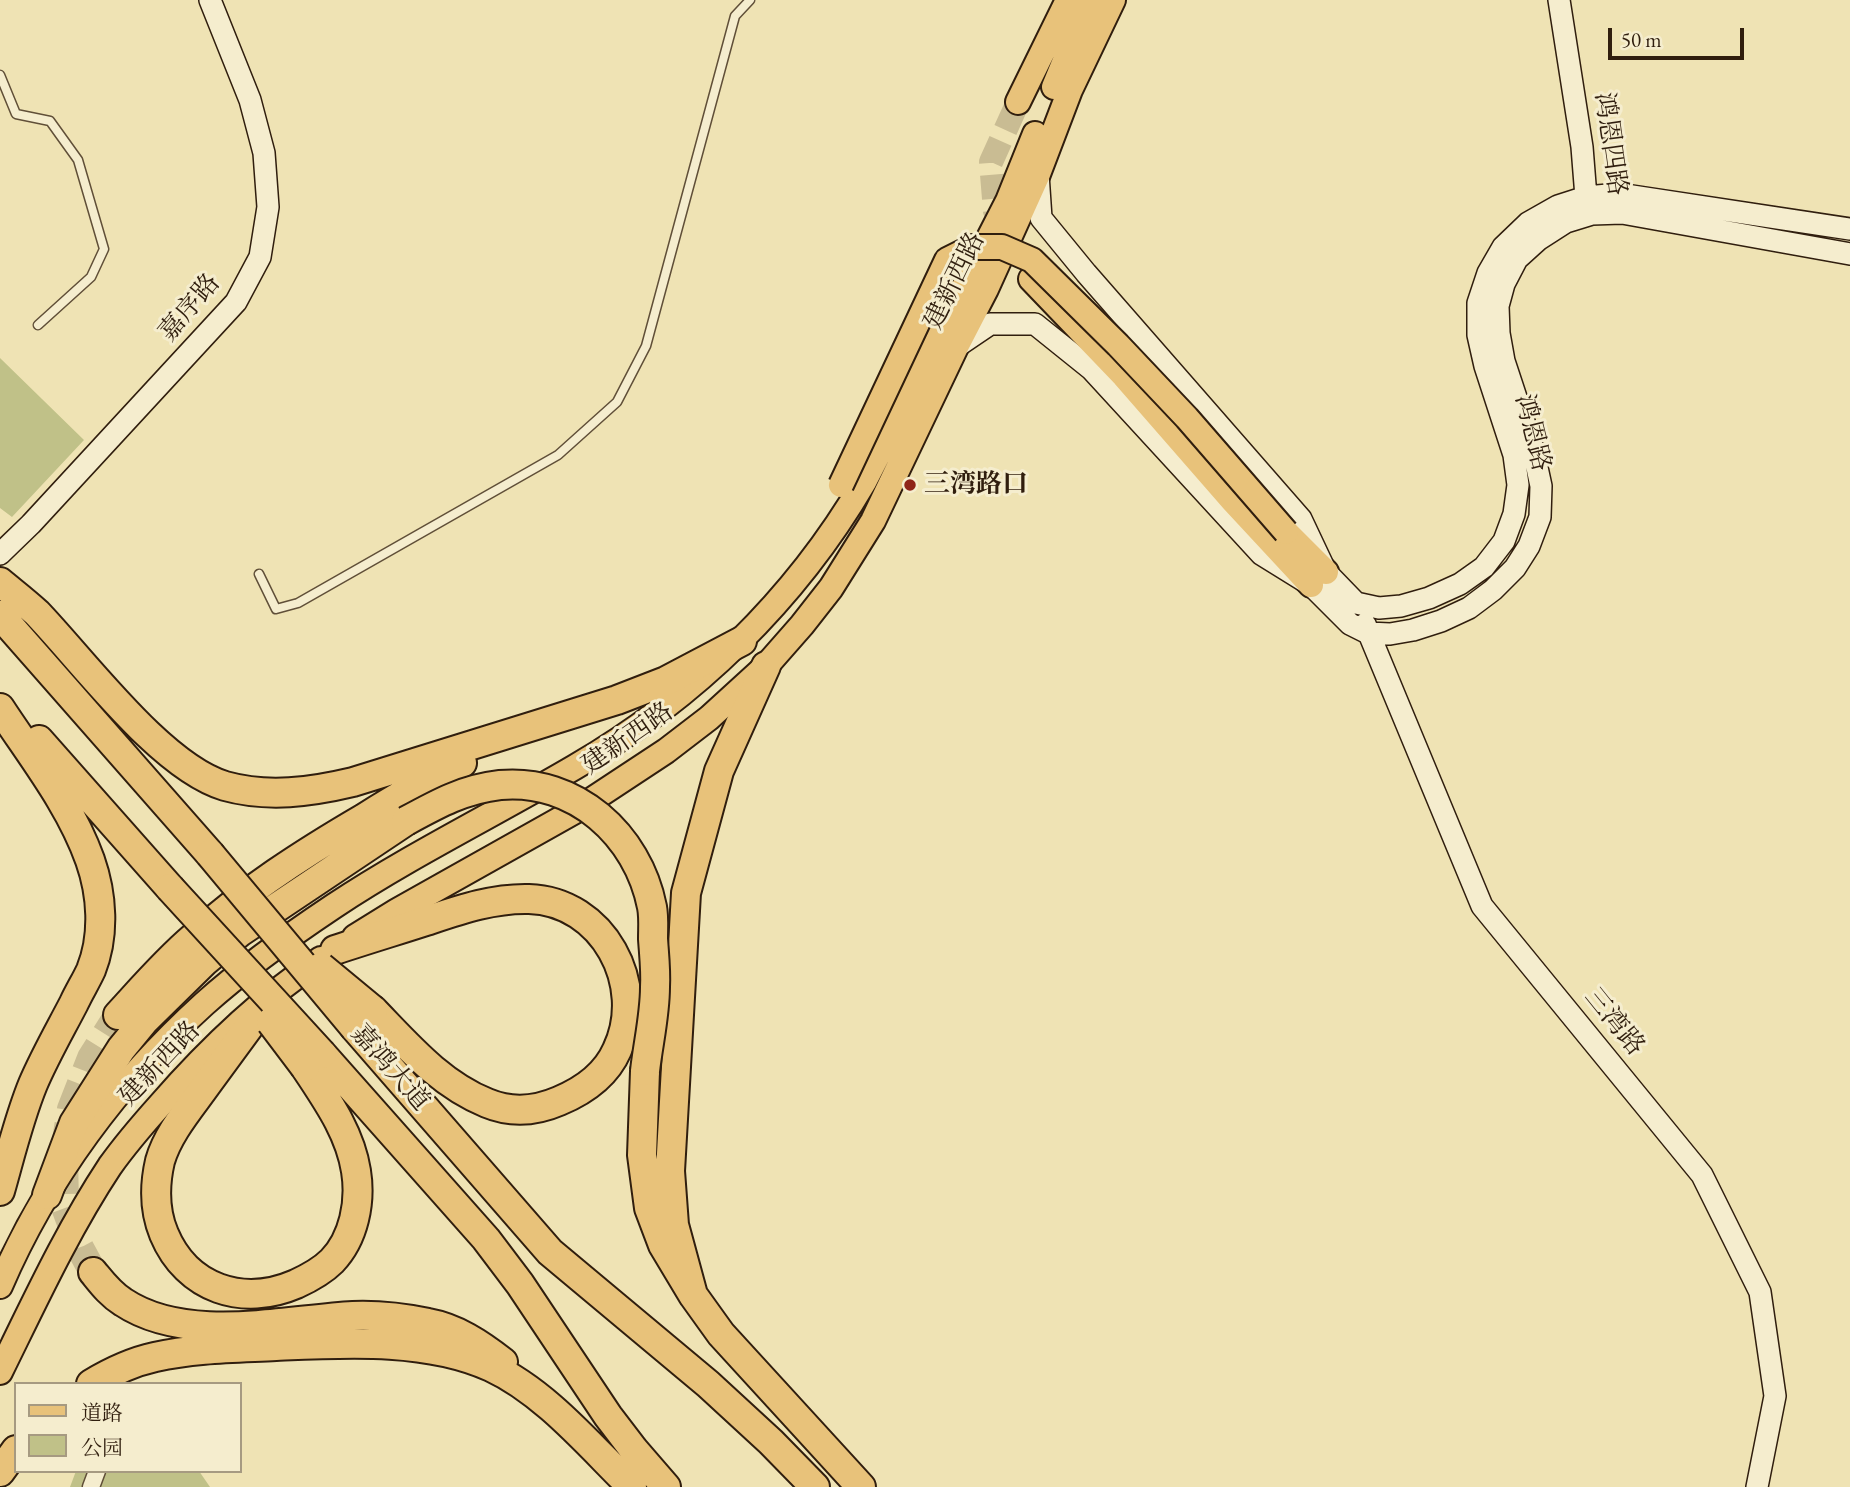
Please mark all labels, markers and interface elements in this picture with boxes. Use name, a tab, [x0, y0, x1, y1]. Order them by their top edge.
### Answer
scale bar	[1612, 14, 1748, 58]
text: 50 m	[1621, 26, 1662, 53]
street label: 鸿恩四路	[1587, 90, 1633, 198]
street label: 建新西路	[918, 227, 992, 335]
street label: 嘉序路	[153, 268, 227, 348]
street label: 鸿恩路	[1507, 391, 1557, 475]
place label: 三湾路口	[924, 469, 1028, 501]
marker: 三湾路口	[902, 477, 918, 493]
street label: 建新西路	[576, 696, 680, 782]
street label: 三湾路	[1577, 982, 1651, 1062]
street label: 建新西路	[113, 1015, 207, 1113]
street label: 嘉鸿大道	[344, 1019, 436, 1117]
legend	[14, 1382, 242, 1473]
text: 道路	[81, 1399, 123, 1426]
text: 公园	[81, 1434, 123, 1461]

